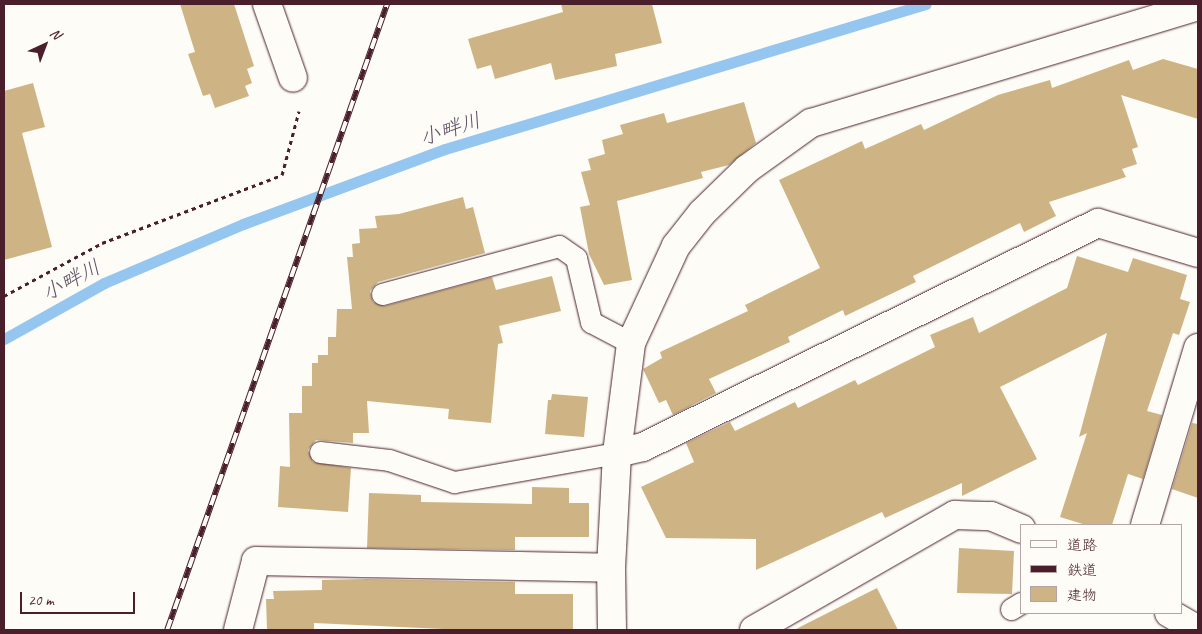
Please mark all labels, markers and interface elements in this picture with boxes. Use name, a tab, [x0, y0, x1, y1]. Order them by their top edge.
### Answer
north arrow	[20, 20, 70, 70]
text: N	[47, 24, 65, 43]
water label: 小畔川	[416, 107, 484, 151]
water label: 小畔川	[37, 254, 105, 306]
legend	[1020, 524, 1182, 614]
text: 道路	[1067, 536, 1097, 555]
text: 鉄道	[1067, 561, 1097, 580]
scale bar	[22, 582, 138, 614]
text: 建物	[1067, 586, 1097, 605]
text: 20 m	[28, 591, 54, 610]

